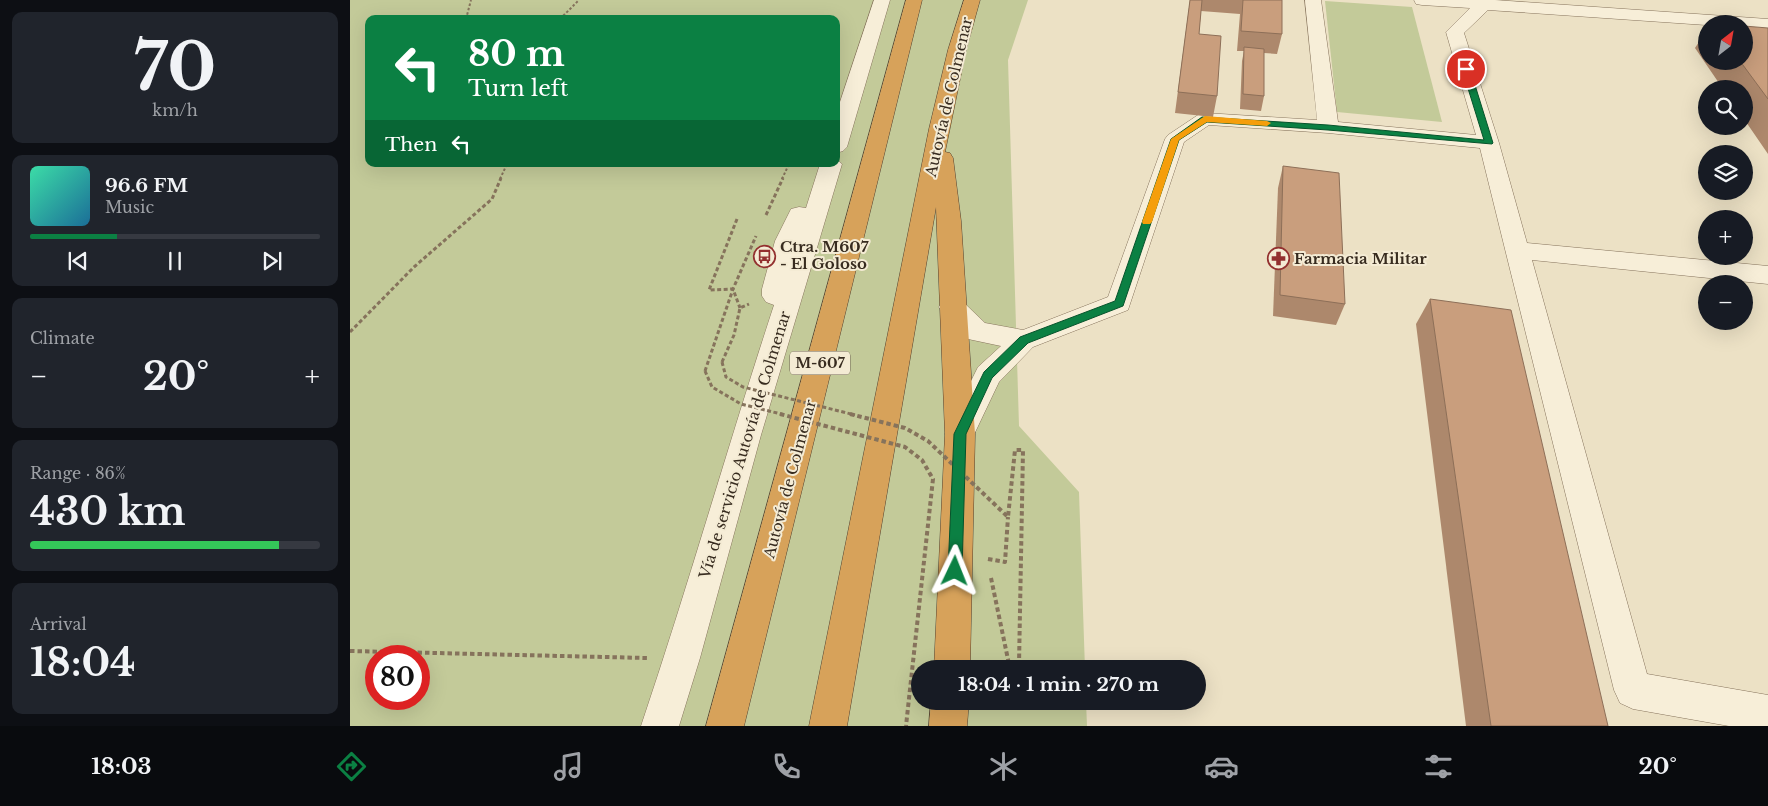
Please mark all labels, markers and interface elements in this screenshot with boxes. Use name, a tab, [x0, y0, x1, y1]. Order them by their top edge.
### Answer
street label: Autovía de Colmenar	[921, 14, 976, 180]
north arrow	[1698, 15, 1752, 70]
map controls	[1698, 15, 1753, 330]
text: 70	[134, 27, 216, 108]
text: 80 m	[468, 32, 565, 75]
icon: left	[385, 35, 450, 100]
pin	[1445, 48, 1487, 90]
icon: arrive	[1452, 55, 1480, 83]
text: Turn left	[468, 75, 568, 102]
button: search	[1698, 80, 1753, 135]
text: km/h	[152, 100, 198, 120]
icon: left	[447, 130, 475, 158]
text: Then	[385, 133, 437, 156]
button: layers	[1698, 145, 1753, 200]
text: 96.6 FM	[105, 174, 188, 197]
text: Music	[105, 197, 154, 217]
button: +	[1698, 210, 1753, 265]
place label: Ctra. M607 - El Goloso	[780, 237, 869, 273]
bus stop icon: Ctra. M607 - El Goloso	[752, 244, 776, 268]
icon: previous	[64, 247, 92, 275]
icon: pause	[161, 247, 189, 275]
icon: next	[258, 247, 286, 275]
pharmacy icon: Farmacia Militar	[1266, 247, 1290, 271]
place label: Farmacia Militar	[1294, 249, 1427, 268]
button: −	[1698, 275, 1753, 330]
street label: Vía de servicio Autovía de Colmenar	[695, 309, 795, 581]
text: Climate	[30, 328, 95, 348]
road number: M-607	[790, 352, 850, 374]
text: 20°	[143, 353, 209, 400]
text: −	[30, 359, 48, 394]
text: +	[305, 359, 320, 394]
street label: Autovía de Colmenar	[760, 398, 820, 560]
text: Range · 86%	[30, 463, 126, 483]
text: 430 km	[30, 488, 186, 535]
position arrow	[928, 544, 980, 596]
text: Arrival	[30, 614, 87, 634]
text: 18:04	[30, 639, 135, 686]
speed limit sign: 80	[365, 645, 430, 710]
text: 18:04 · 1 min · 270 m	[958, 673, 1159, 696]
icon: directions	[334, 749, 369, 784]
icon: music	[551, 749, 586, 784]
icon: phone	[769, 749, 804, 784]
icon: climate	[986, 749, 1021, 784]
icon: car	[1204, 749, 1239, 784]
icon: filters	[1421, 749, 1456, 784]
text: 18:03	[91, 753, 152, 780]
text: 20°	[1638, 753, 1677, 780]

